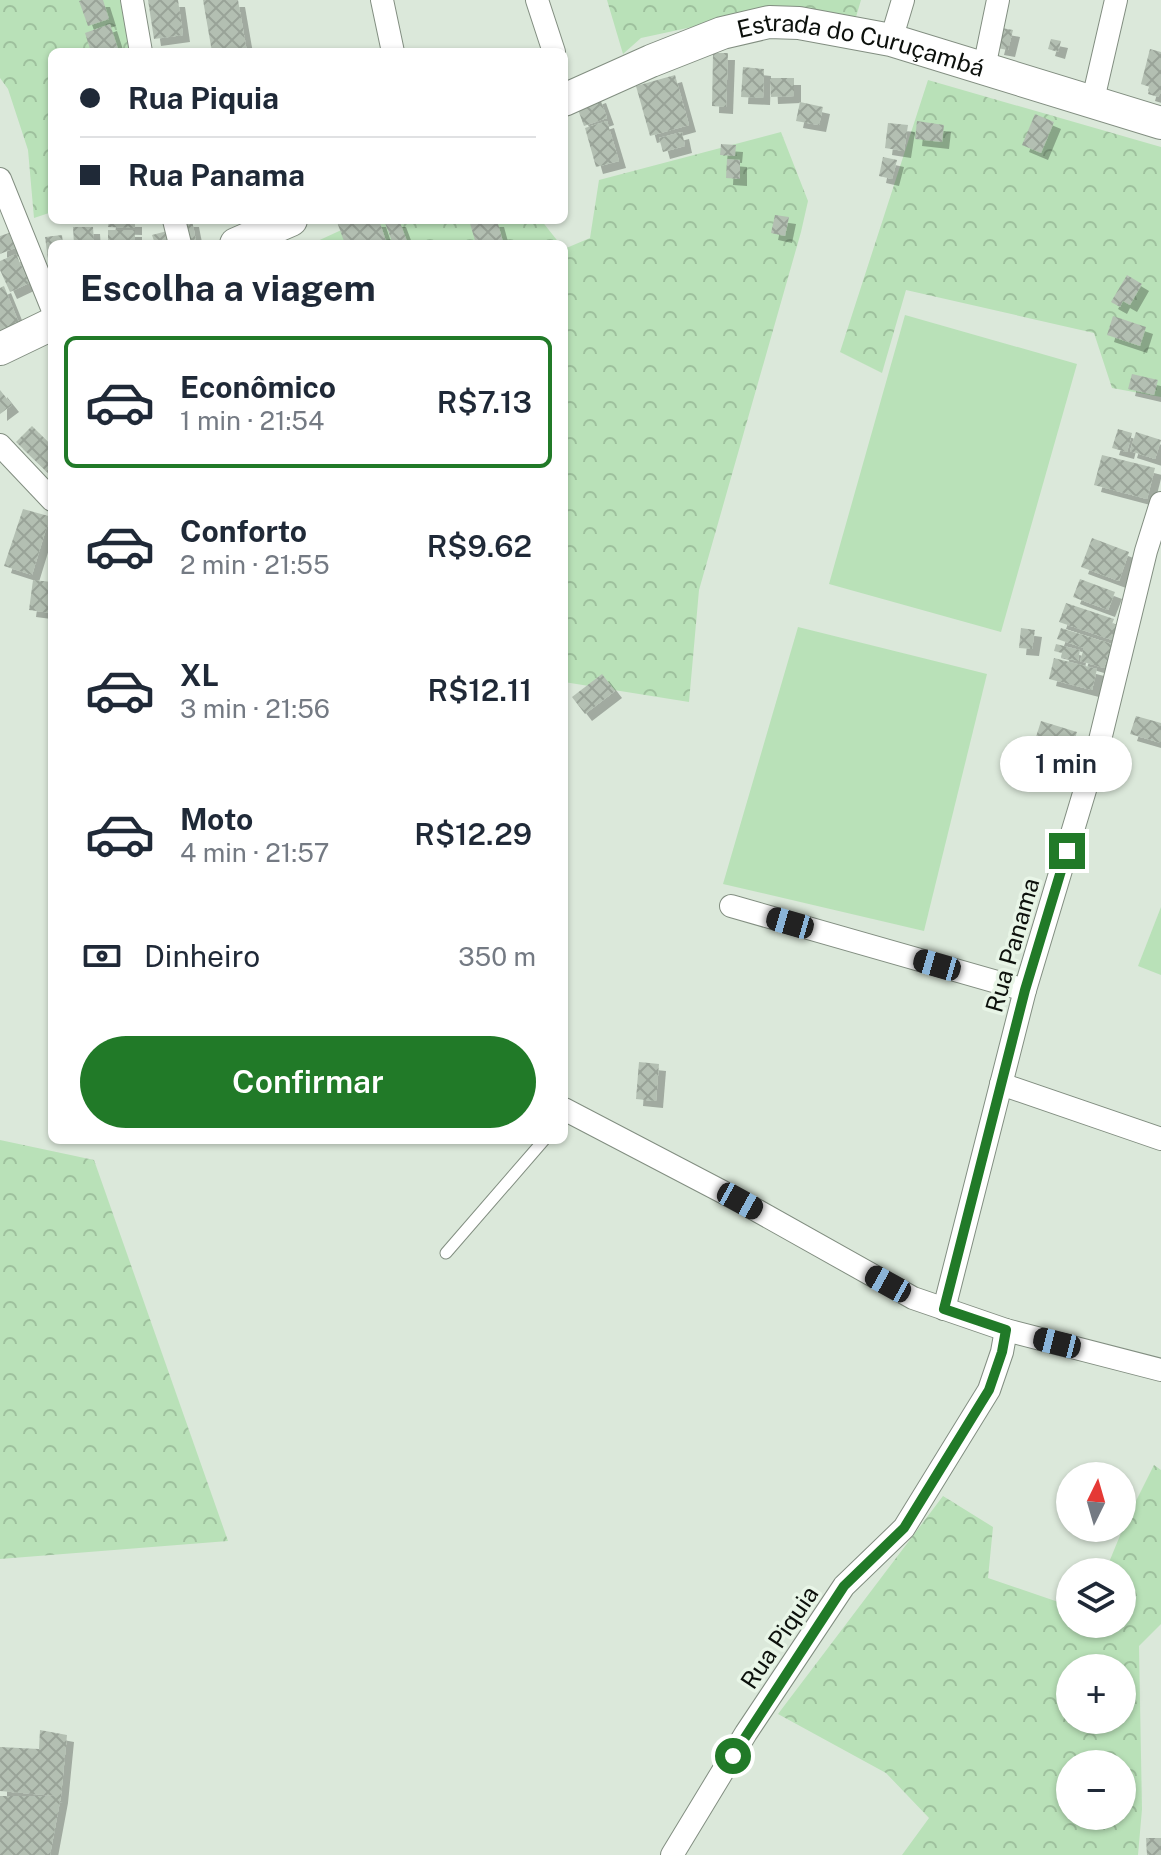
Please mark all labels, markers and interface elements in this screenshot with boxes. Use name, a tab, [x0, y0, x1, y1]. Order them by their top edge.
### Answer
street label: Estrada do Curuçambá	[734, 8, 988, 82]
text: Rua Piquia	[128, 80, 279, 116]
text: Rua Panama	[128, 157, 305, 193]
text: Escolha a viagem	[80, 267, 376, 309]
icon: car	[84, 366, 156, 438]
text: Econômico	[180, 369, 336, 405]
text: R$7.13	[437, 384, 532, 420]
text: 1 min · 21:54	[180, 405, 324, 436]
icon: car	[84, 510, 156, 582]
text: Conforto	[180, 513, 307, 549]
text: R$9.62	[427, 528, 532, 564]
text: 2 min · 21:55	[180, 549, 330, 580]
icon: car	[84, 654, 156, 726]
text: XL	[180, 657, 219, 693]
text: R$12.11	[428, 672, 532, 708]
text: 3 min · 21:56	[180, 693, 330, 724]
callout: 1 min	[1001, 735, 1133, 791]
text: 1 min	[1035, 748, 1097, 779]
icon: car	[84, 798, 156, 870]
text: Moto	[180, 801, 253, 837]
text: R$12.29	[414, 816, 532, 852]
route end	[1049, 833, 1085, 869]
text: 4 min · 21:57	[180, 837, 329, 868]
street label: Rua Panama	[979, 875, 1045, 1015]
car	[764, 905, 816, 941]
icon: cash	[80, 934, 124, 978]
text: Dinheiro	[144, 938, 260, 974]
text: 350 m	[458, 941, 536, 972]
car	[911, 947, 963, 983]
button: Confirmar	[80, 1036, 536, 1128]
car	[713, 1179, 767, 1223]
car	[861, 1262, 915, 1306]
car	[1031, 1326, 1083, 1360]
north arrow	[1056, 1462, 1136, 1542]
map controls	[1056, 1462, 1136, 1830]
button: layers	[1056, 1558, 1136, 1638]
street label: Rua Piquia	[734, 1580, 824, 1694]
button: +	[1056, 1654, 1136, 1734]
route start	[715, 1738, 751, 1774]
button: −	[1056, 1750, 1136, 1830]

